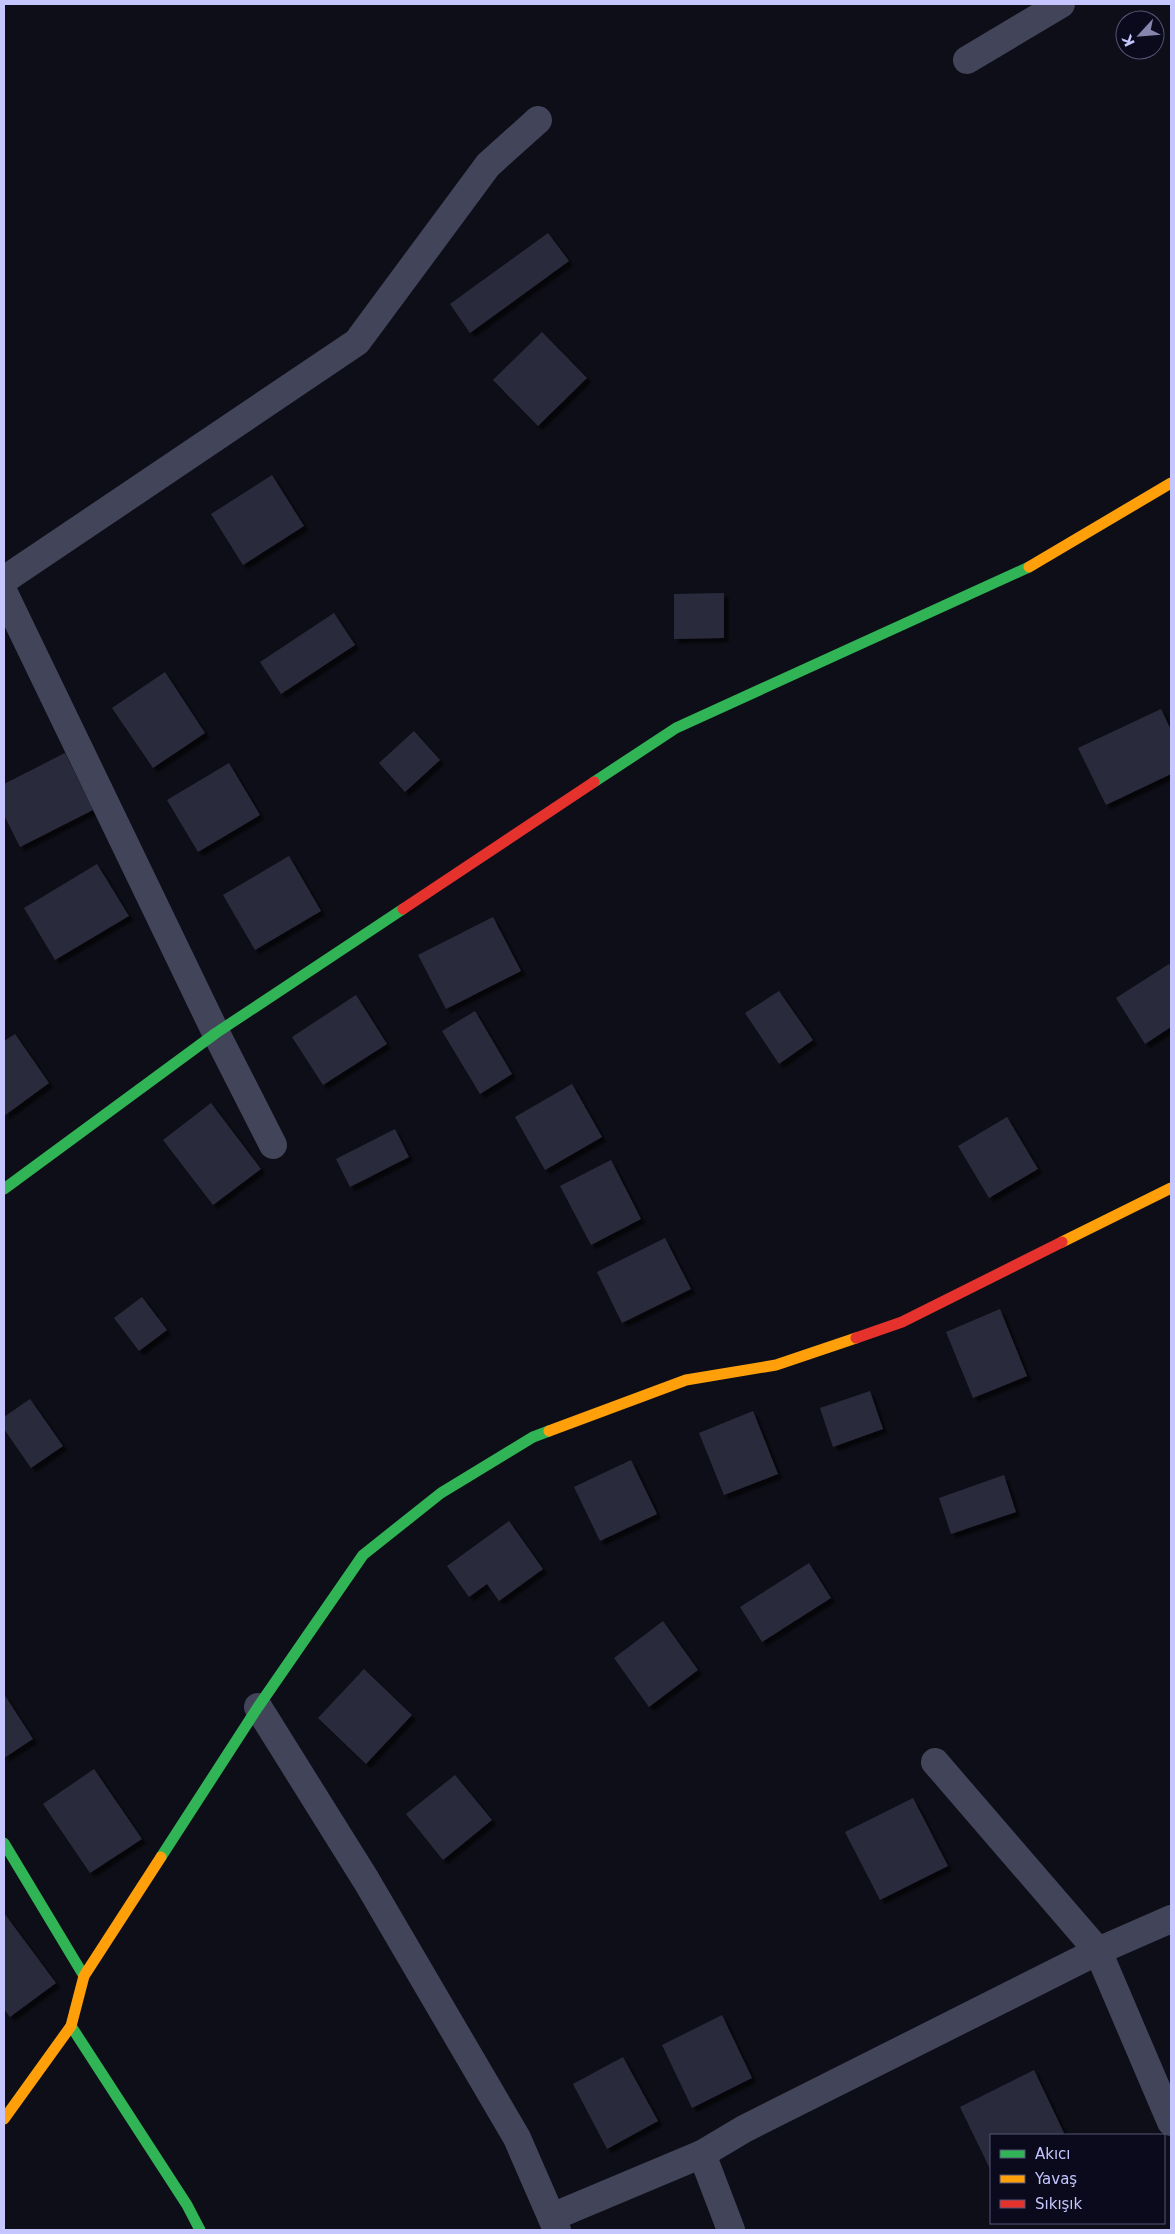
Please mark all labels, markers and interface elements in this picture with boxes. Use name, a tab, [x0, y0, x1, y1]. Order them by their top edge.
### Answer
north arrow	[1115, 10, 1165, 60]
text: K	[1118, 31, 1138, 49]
legend	[990, 2134, 1165, 2224]
text: Akıcı	[1035, 2145, 1071, 2163]
text: Yavaş	[1034, 2170, 1077, 2188]
text: Sıkışık	[1035, 2195, 1083, 2213]

